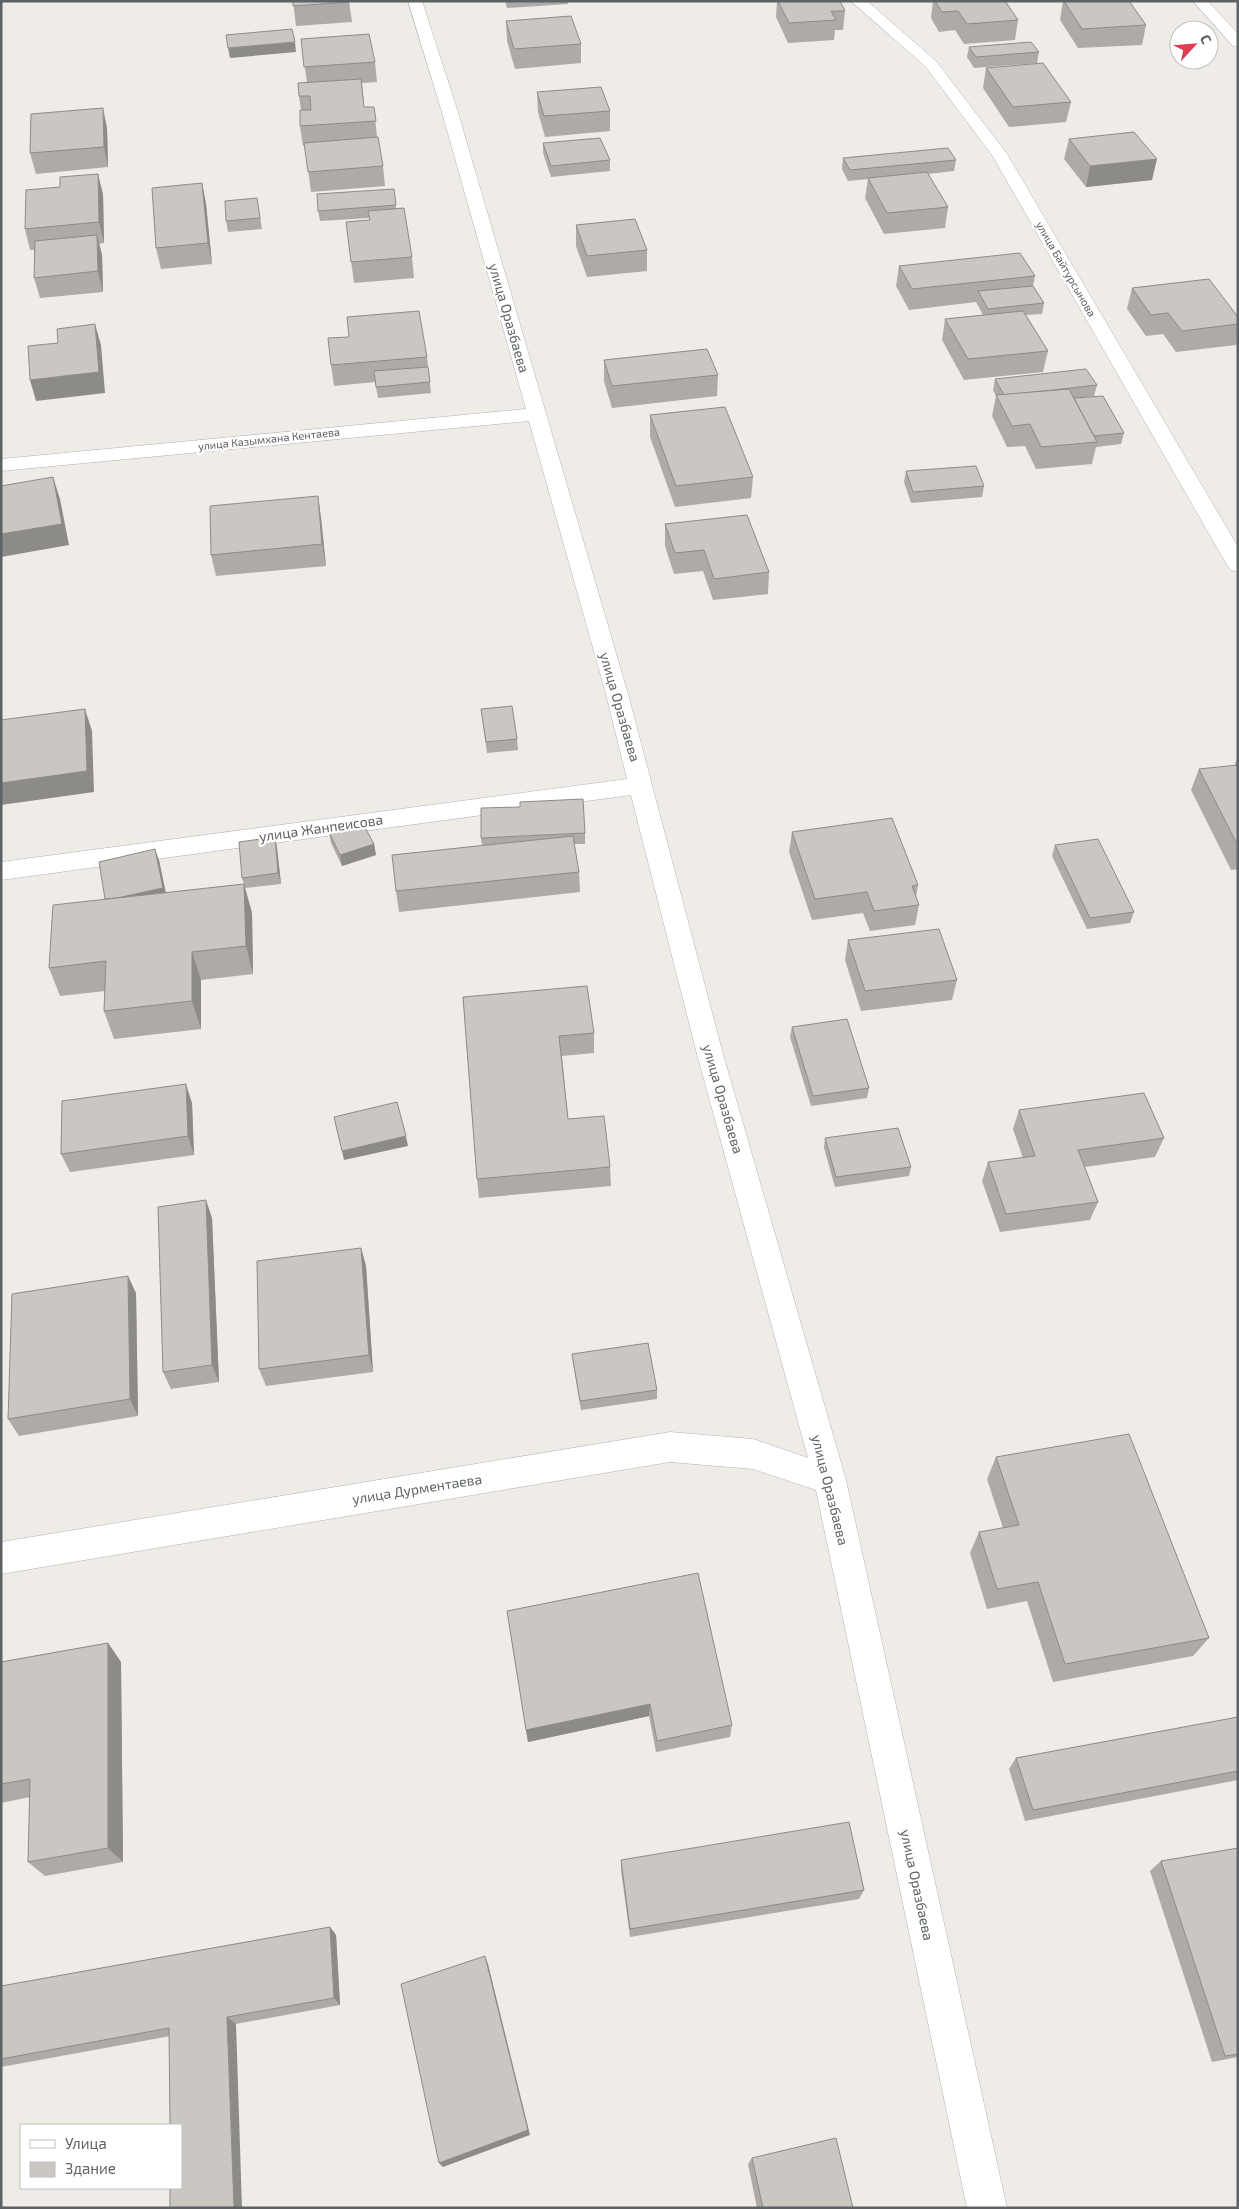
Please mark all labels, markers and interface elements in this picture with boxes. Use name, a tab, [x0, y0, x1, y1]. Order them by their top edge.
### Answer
north arrow	[1169, 20, 1219, 70]
text: С	[1197, 32, 1216, 47]
street label: улица Байтурсынова	[1033, 219, 1099, 319]
street label: улица Оразбаева	[486, 261, 533, 375]
street label: улица Казымхана Кентаева	[197, 425, 341, 453]
street label: улица Оразбаева	[597, 650, 644, 764]
street label: улица Жанпеисова	[258, 810, 384, 845]
street label: улица Оразбаева	[700, 1042, 747, 1156]
street label: улица Оразбаева	[809, 1433, 852, 1547]
street label: улица Дурментаева	[351, 1470, 483, 1507]
street label: улица Оразбаева	[897, 1828, 938, 1942]
legend	[20, 2124, 182, 2189]
text: Улица	[65, 2134, 107, 2152]
text: Здание	[65, 2159, 116, 2177]

